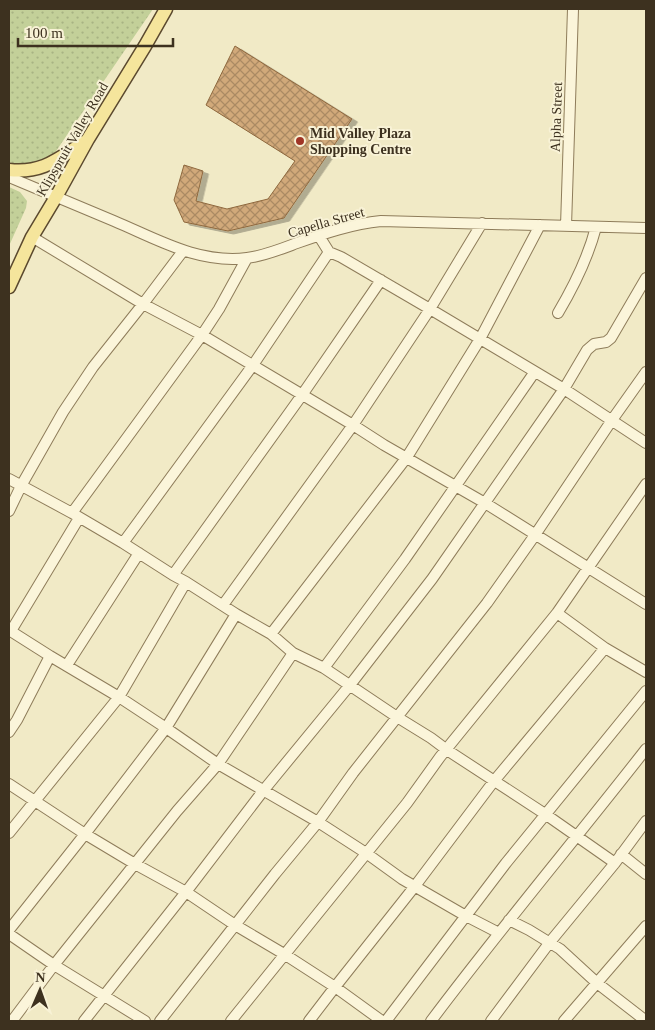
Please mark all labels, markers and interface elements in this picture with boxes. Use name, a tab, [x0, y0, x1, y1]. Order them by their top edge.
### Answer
scale bar	[18, 15, 172, 47]
text: 100 m	[25, 25, 63, 41]
street label: Klipspruit Valley Road	[34, 80, 111, 199]
street label: Alpha Street	[548, 81, 565, 152]
place label: Mid Valley Plaza Shopping Centre	[310, 126, 411, 157]
marker: Mid Valley Plaza Shopping Centre	[294, 135, 306, 147]
street label: Capella Street	[286, 204, 366, 241]
north arrow	[15, 965, 65, 1015]
text: N	[35, 970, 46, 985]

